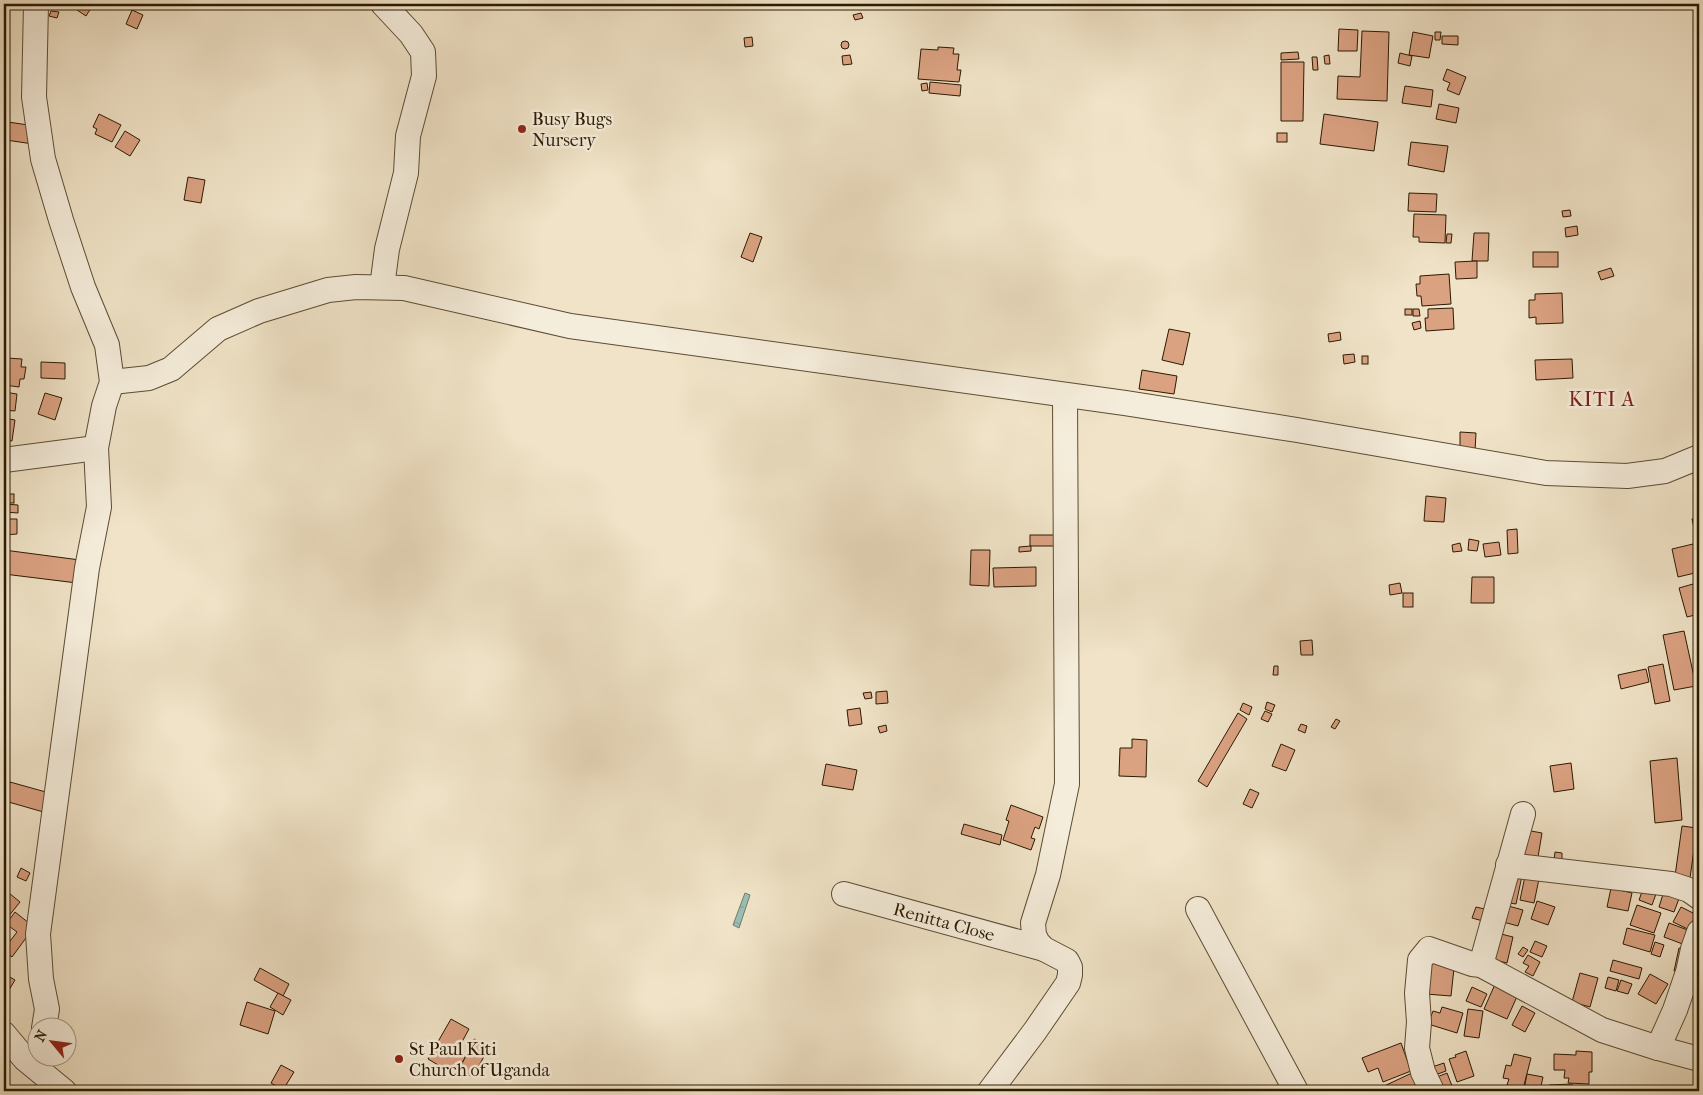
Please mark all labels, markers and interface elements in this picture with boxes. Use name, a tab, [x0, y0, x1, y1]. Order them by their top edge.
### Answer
place label: Busy Bugs Nursery	[532, 109, 612, 151]
marker: Busy Bugs Nursery	[516, 123, 528, 135]
district label: KITI A	[1569, 388, 1635, 411]
street label: Renitta Close	[891, 899, 997, 946]
north arrow	[28, 1018, 78, 1068]
text: N	[31, 1027, 51, 1045]
place label: St Paul Kiti Church of Uganda	[409, 1039, 550, 1081]
marker: St Paul Kiti Church of Uganda	[393, 1053, 405, 1065]

